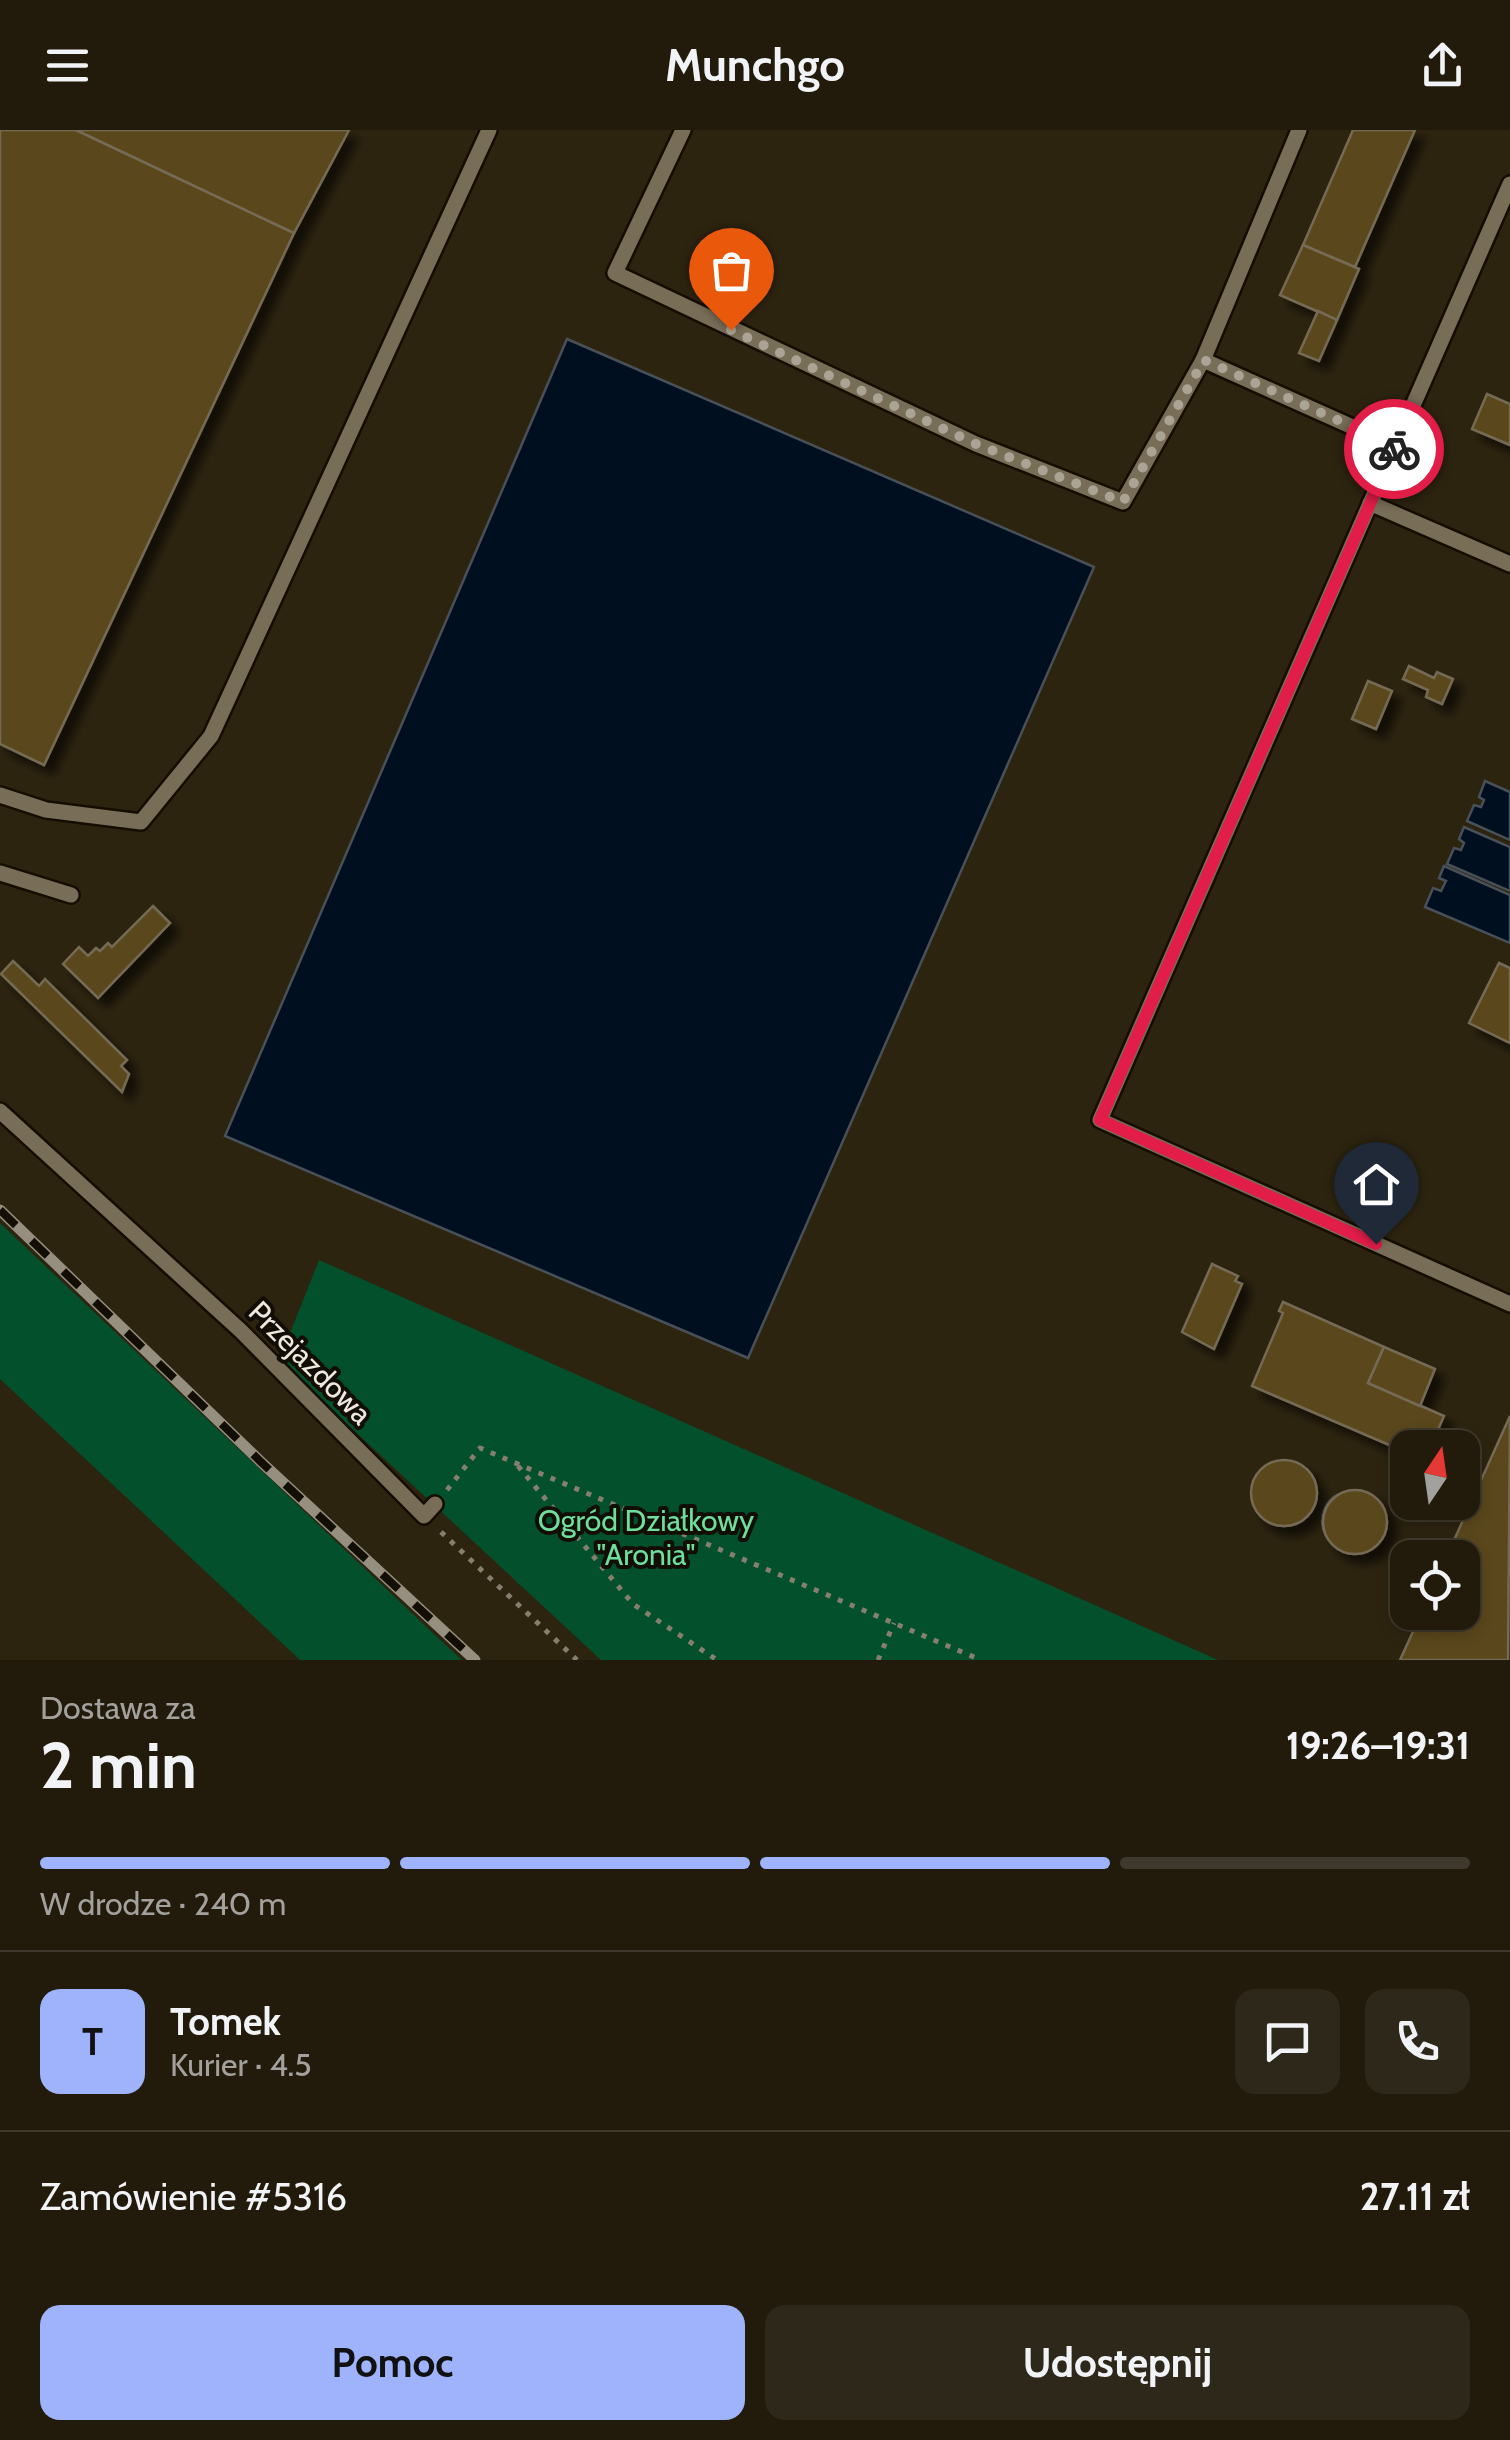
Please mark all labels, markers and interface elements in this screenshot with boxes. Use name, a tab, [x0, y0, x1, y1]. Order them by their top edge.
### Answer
icon: menu	[40, 38, 95, 93]
text: Munchgo	[665, 38, 845, 92]
icon: share	[1415, 38, 1470, 93]
pin	[689, 228, 774, 331]
icon: bag	[704, 243, 759, 298]
courier	[1344, 399, 1444, 499]
icon: bike	[1367, 422, 1422, 477]
pin	[1334, 1142, 1419, 1245]
icon: home	[1349, 1157, 1404, 1212]
street label: Przejazdowa	[241, 1293, 380, 1432]
north arrow	[1390, 1430, 1480, 1520]
map controls	[1390, 1430, 1480, 1630]
park label: Ogród Działkowy "Aronia"	[538, 1502, 754, 1573]
button: locate	[1390, 1540, 1480, 1630]
text: Dostawa za	[40, 1688, 196, 1727]
text: 19:26–19:31	[1286, 1722, 1470, 1769]
text: 2 min	[40, 1725, 197, 1804]
text: W drodze · 240 m	[40, 1884, 286, 1923]
button: chat	[1235, 1989, 1340, 2094]
button: phone	[1365, 1989, 1470, 2094]
text: Tomek	[170, 1998, 281, 2045]
text: T	[82, 2018, 103, 2065]
text: Kurier · 4.5	[170, 2045, 312, 2084]
text: Zamówienie #5316	[40, 2173, 347, 2220]
text: 27.11 zł	[1360, 2173, 1470, 2220]
button: Pomoc	[40, 2305, 745, 2420]
button: Udostępnij	[765, 2305, 1470, 2420]

